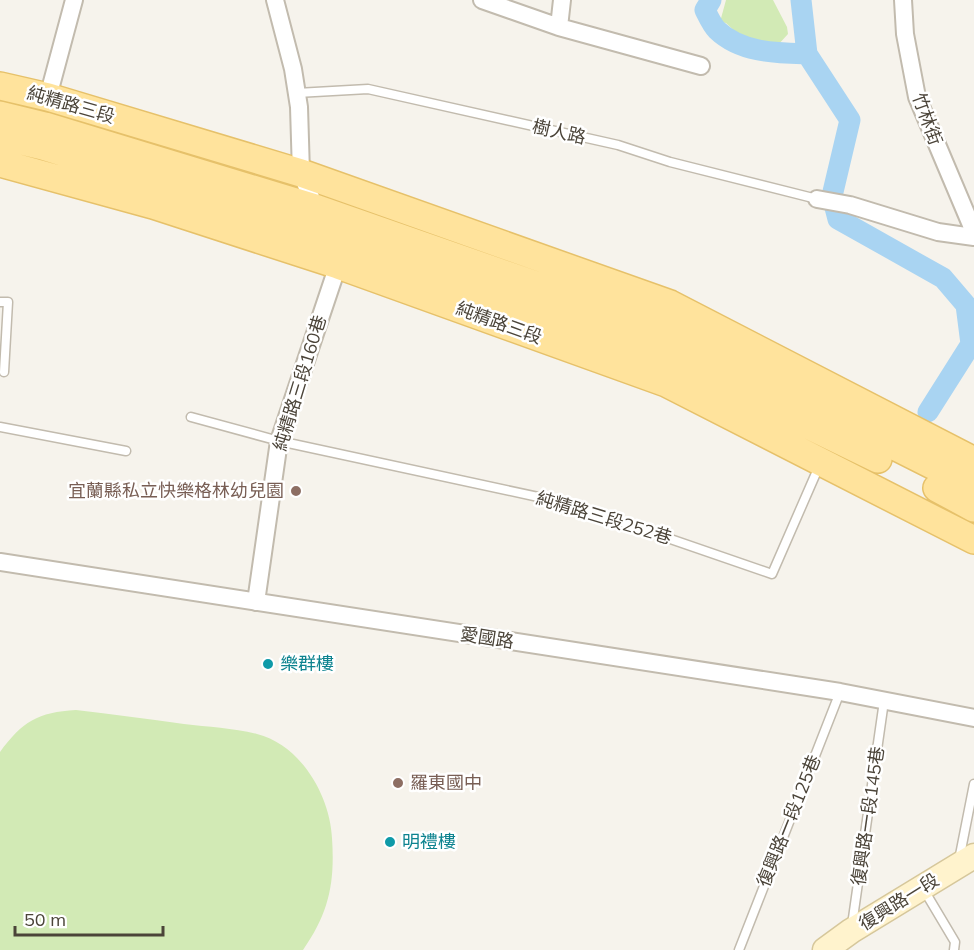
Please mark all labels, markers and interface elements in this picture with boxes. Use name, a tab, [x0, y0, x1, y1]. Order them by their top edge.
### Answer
street label: 純精路三段	[25, 81, 118, 128]
street label: 竹林街	[907, 90, 948, 148]
street label: 樹人路	[530, 114, 588, 149]
street label: 純精路三段	[453, 296, 545, 349]
street label: 純精路三段160巷	[268, 312, 331, 453]
place label: 宜蘭縣私立快樂格林幼兒園	[68, 479, 284, 502]
marker: 宜蘭縣私立快樂格林幼兒園	[289, 484, 303, 498]
street label: 純精路三段252巷	[534, 486, 675, 549]
street label: 愛國路	[459, 622, 516, 653]
place label: 樂群樓	[280, 652, 334, 675]
marker: 樂群樓	[261, 657, 275, 671]
street label: 復興路一段145巷	[846, 745, 889, 887]
street label: 復興路一段125巷	[752, 751, 825, 890]
place label: 羅東國中	[410, 771, 482, 794]
marker: 羅東國中	[391, 776, 405, 790]
place label: 明禮樓	[402, 830, 456, 853]
marker: 明禮樓	[383, 835, 397, 849]
street label: 復興路一段	[854, 868, 943, 935]
scale bar	[15, 899, 164, 937]
text: 50 m	[24, 908, 66, 931]

